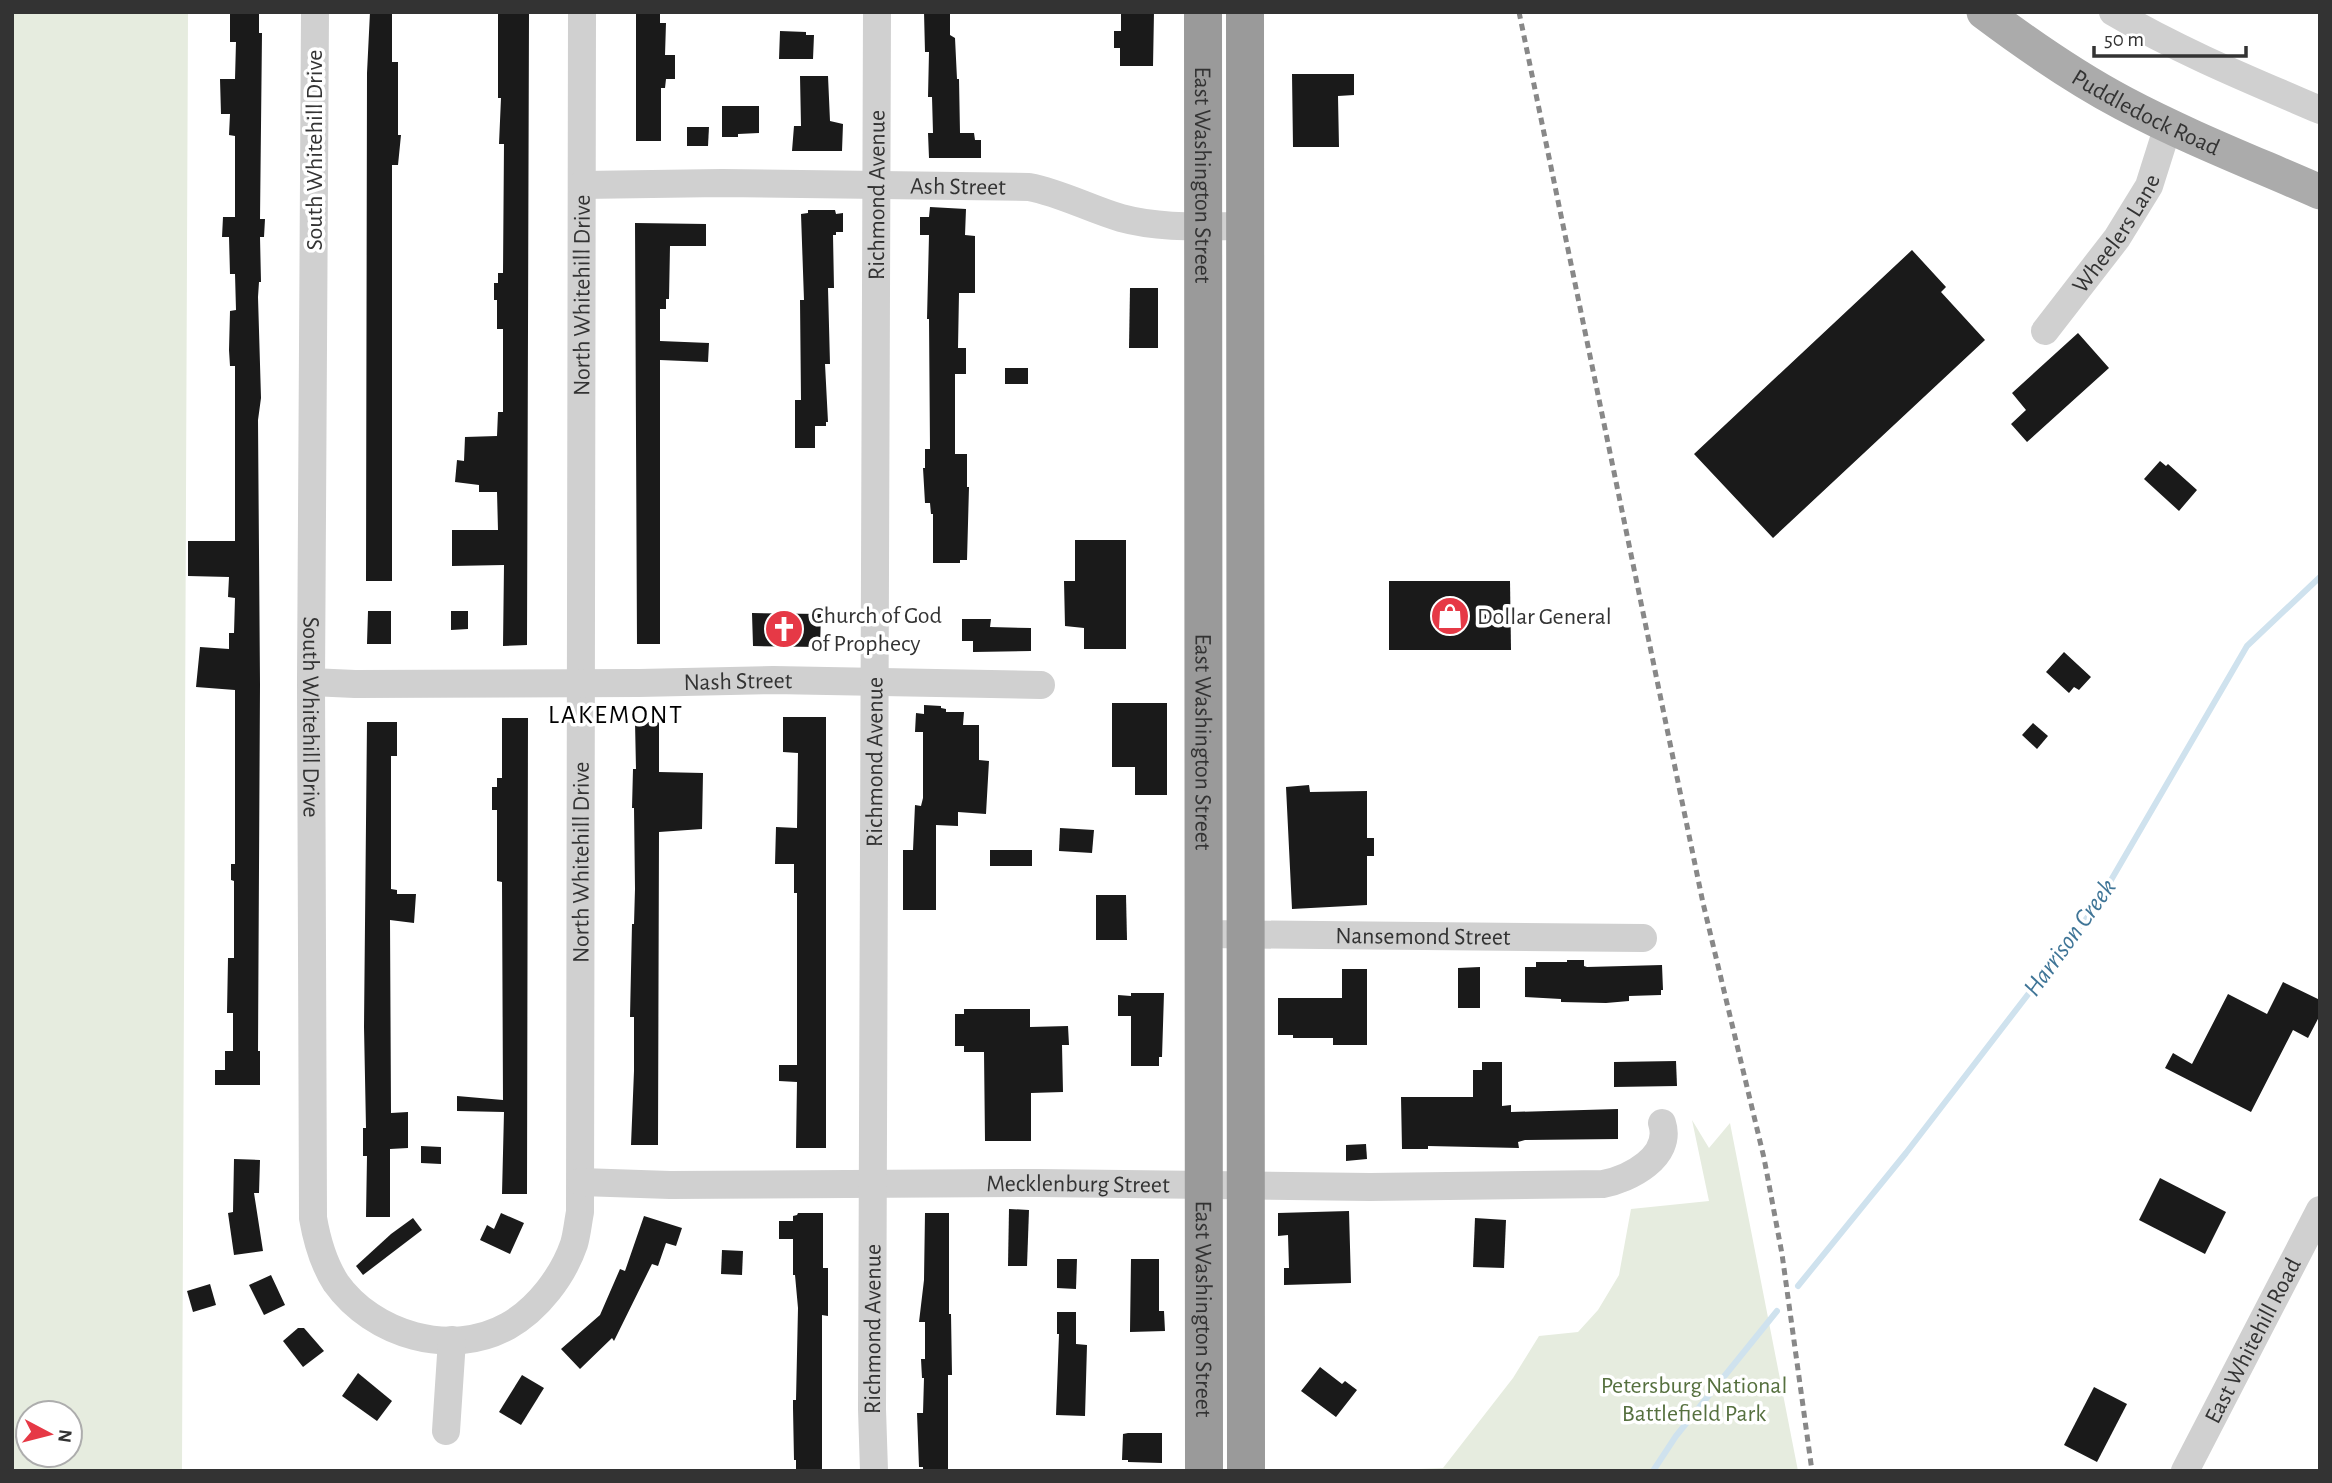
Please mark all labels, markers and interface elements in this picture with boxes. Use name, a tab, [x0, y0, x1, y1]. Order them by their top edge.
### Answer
scale bar	[2094, 14, 2246, 58]
text: 50 m	[2104, 29, 2144, 50]
street label: South Whitehill Drive	[303, 50, 327, 250]
street label: Puddledock Road	[2067, 65, 2223, 160]
street label: East Washington Street	[1190, 67, 1214, 284]
street label: Richmond Avenue	[865, 110, 890, 280]
street label: Wheelers Lane	[2068, 172, 2165, 298]
street label: Ash Street	[910, 174, 1006, 200]
street label: North Whitehill Drive	[570, 195, 595, 396]
shop icon: Dollar General	[1429, 595, 1471, 637]
place label: Church of God of Prophecy	[811, 604, 942, 656]
place label: Dollar General	[1477, 605, 1612, 629]
church icon: Church of God of Prophecy	[763, 608, 805, 650]
street label: South Whitehill Drive	[298, 616, 323, 818]
street label: East Washington Street	[1190, 634, 1215, 851]
street label: Nash Street	[683, 669, 793, 695]
street label: Richmond Avenue	[863, 677, 888, 847]
district label: LAKEMONT	[548, 702, 684, 728]
street label: North Whitehill Drive	[569, 762, 594, 963]
water label: Harrison Creek	[2019, 874, 2121, 1001]
street label: Nansemond Street	[1335, 924, 1511, 950]
street label: Mecklenburg Street	[986, 1172, 1170, 1198]
street label: East Washington Street	[1191, 1201, 1215, 1418]
street label: Richmond Avenue	[861, 1244, 886, 1414]
street label: East Whitehill Road	[2201, 1254, 2306, 1427]
park label: Petersburg National Battlefield Park	[1601, 1374, 1787, 1426]
north arrow	[14, 1399, 84, 1469]
text: N	[54, 1428, 75, 1444]

